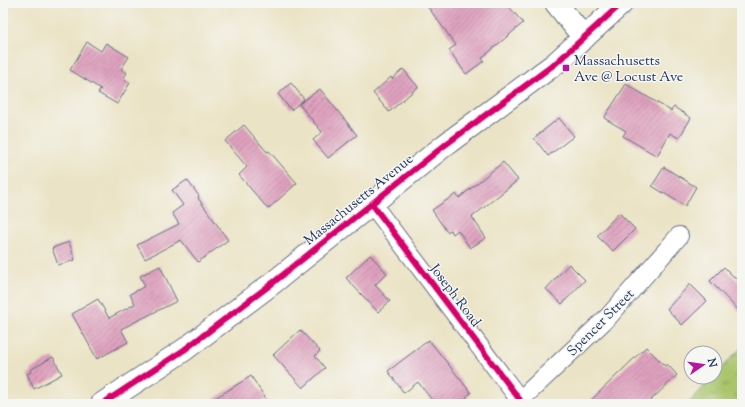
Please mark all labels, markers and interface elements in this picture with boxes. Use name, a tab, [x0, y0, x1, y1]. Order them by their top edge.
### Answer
place label: Massachusetts Ave @ Locust Ave	[574, 52, 683, 88]
marker: Massachusetts Ave @ Locust Ave	[561, 63, 571, 73]
street label: Massachusetts Avenue	[300, 150, 418, 251]
street label: Joseph Road	[424, 260, 485, 332]
street label: Spencer Street	[563, 285, 640, 362]
north arrow	[683, 345, 723, 385]
text: N	[703, 356, 721, 369]

